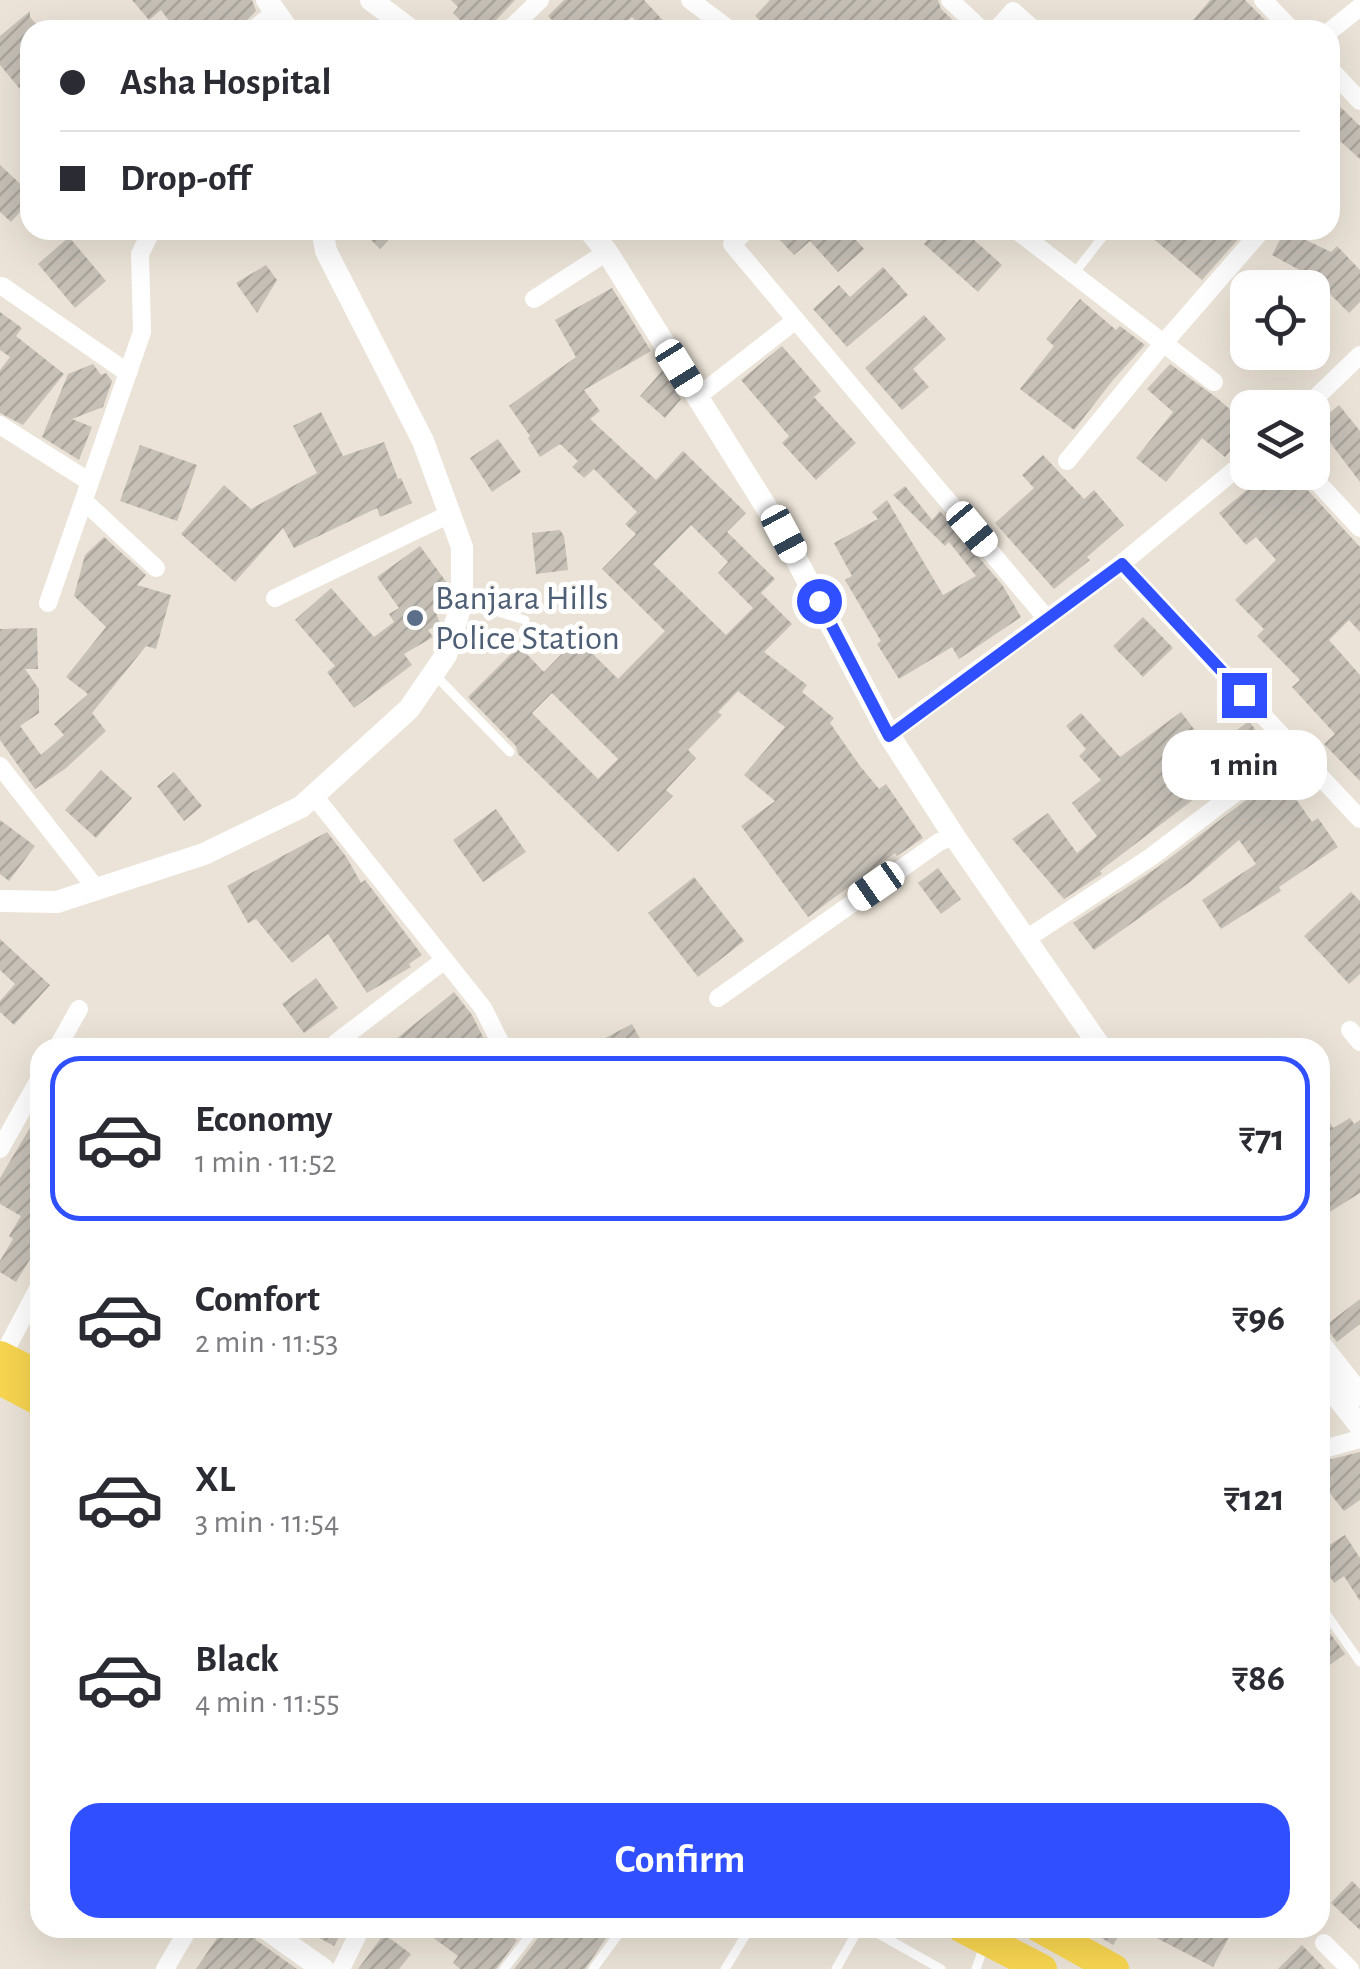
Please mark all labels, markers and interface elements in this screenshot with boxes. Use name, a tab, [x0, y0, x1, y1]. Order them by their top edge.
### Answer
text: Asha Hospital	[120, 64, 331, 102]
text: Drop-off	[120, 160, 251, 198]
map controls	[1230, 270, 1330, 490]
button: locate	[1230, 270, 1330, 370]
car	[650, 335, 708, 401]
button: layers	[1230, 390, 1330, 490]
car	[941, 496, 1003, 562]
car	[757, 500, 811, 568]
route start	[797, 579, 842, 624]
place label: Banjara Hills Police Station	[435, 581, 620, 656]
marker: Banjara Hills Police Station	[404, 607, 426, 629]
route end	[1222, 673, 1267, 718]
callout: 1 min	[1162, 730, 1326, 800]
text: 1 min	[1211, 749, 1278, 781]
car	[843, 857, 909, 915]
icon: car	[75, 1094, 165, 1184]
text: Economy	[195, 1101, 333, 1139]
text: ₹71	[1239, 1120, 1285, 1158]
text: 1 min · 11:52	[195, 1146, 336, 1178]
icon: car	[75, 1274, 165, 1364]
text: Comfort	[195, 1281, 320, 1319]
text: ₹96	[1232, 1300, 1285, 1338]
text: 2 min · 11:53	[195, 1326, 339, 1358]
icon: car	[75, 1454, 165, 1544]
text: XL	[195, 1461, 235, 1499]
text: ₹121	[1224, 1480, 1285, 1518]
text: 3 min · 11:54	[195, 1506, 339, 1538]
icon: car	[75, 1634, 165, 1724]
text: Black	[195, 1641, 279, 1679]
text: ₹86	[1232, 1660, 1285, 1698]
text: 4 min · 11:55	[195, 1686, 340, 1718]
button: Confirm	[70, 1803, 1290, 1918]

